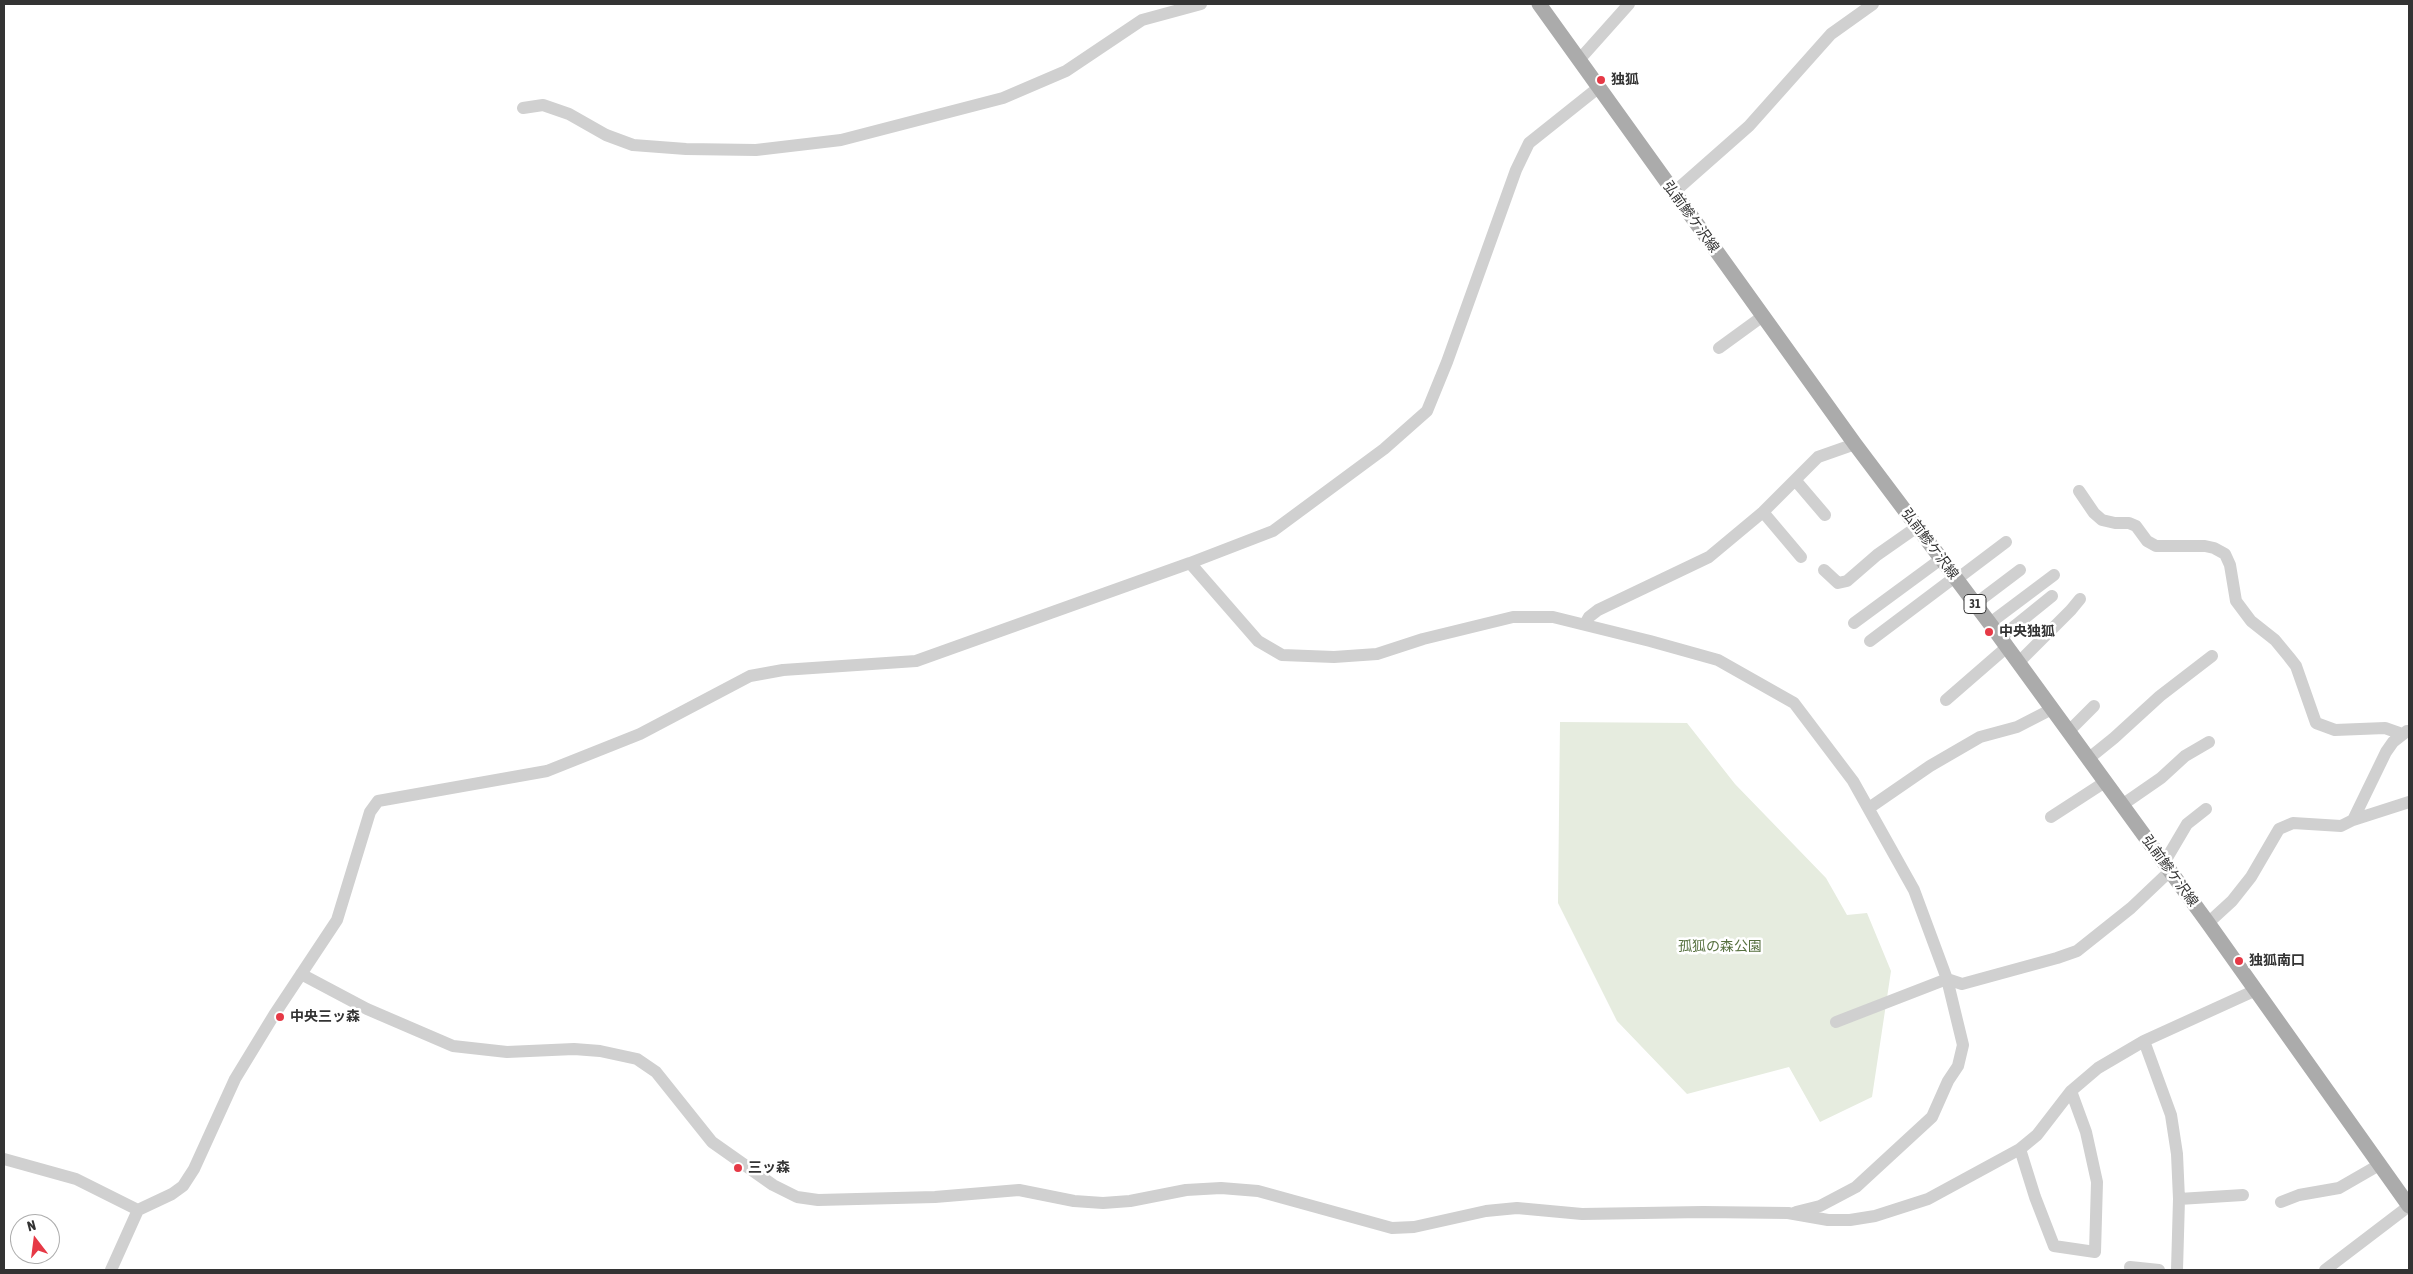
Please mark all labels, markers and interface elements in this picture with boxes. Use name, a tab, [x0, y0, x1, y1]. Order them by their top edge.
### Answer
place label: 独狐	[1611, 72, 1639, 88]
marker: 独狐	[1595, 74, 1607, 86]
street label: 弘前鰺ケ沢線	[1660, 178, 1722, 256]
street label: 弘前鰺ケ沢線	[1898, 505, 1962, 583]
road number: 31	[1964, 594, 1986, 614]
place label: 中央独狐	[1999, 624, 2055, 640]
marker: 中央独狐	[1983, 626, 1995, 638]
street label: 弘前鰺ケ沢線	[2139, 832, 2201, 910]
park label: 孤狐の森公園	[1678, 939, 1762, 955]
place label: 独狐南口	[2249, 953, 2305, 969]
marker: 独狐南口	[2233, 955, 2245, 967]
place label: 中央三ッ森	[290, 1009, 360, 1025]
marker: 中央三ッ森	[274, 1011, 286, 1023]
place label: 三ッ森	[748, 1160, 790, 1176]
marker: 三ッ森	[732, 1162, 744, 1174]
north arrow	[10, 1214, 60, 1264]
text: N	[25, 1217, 37, 1234]

